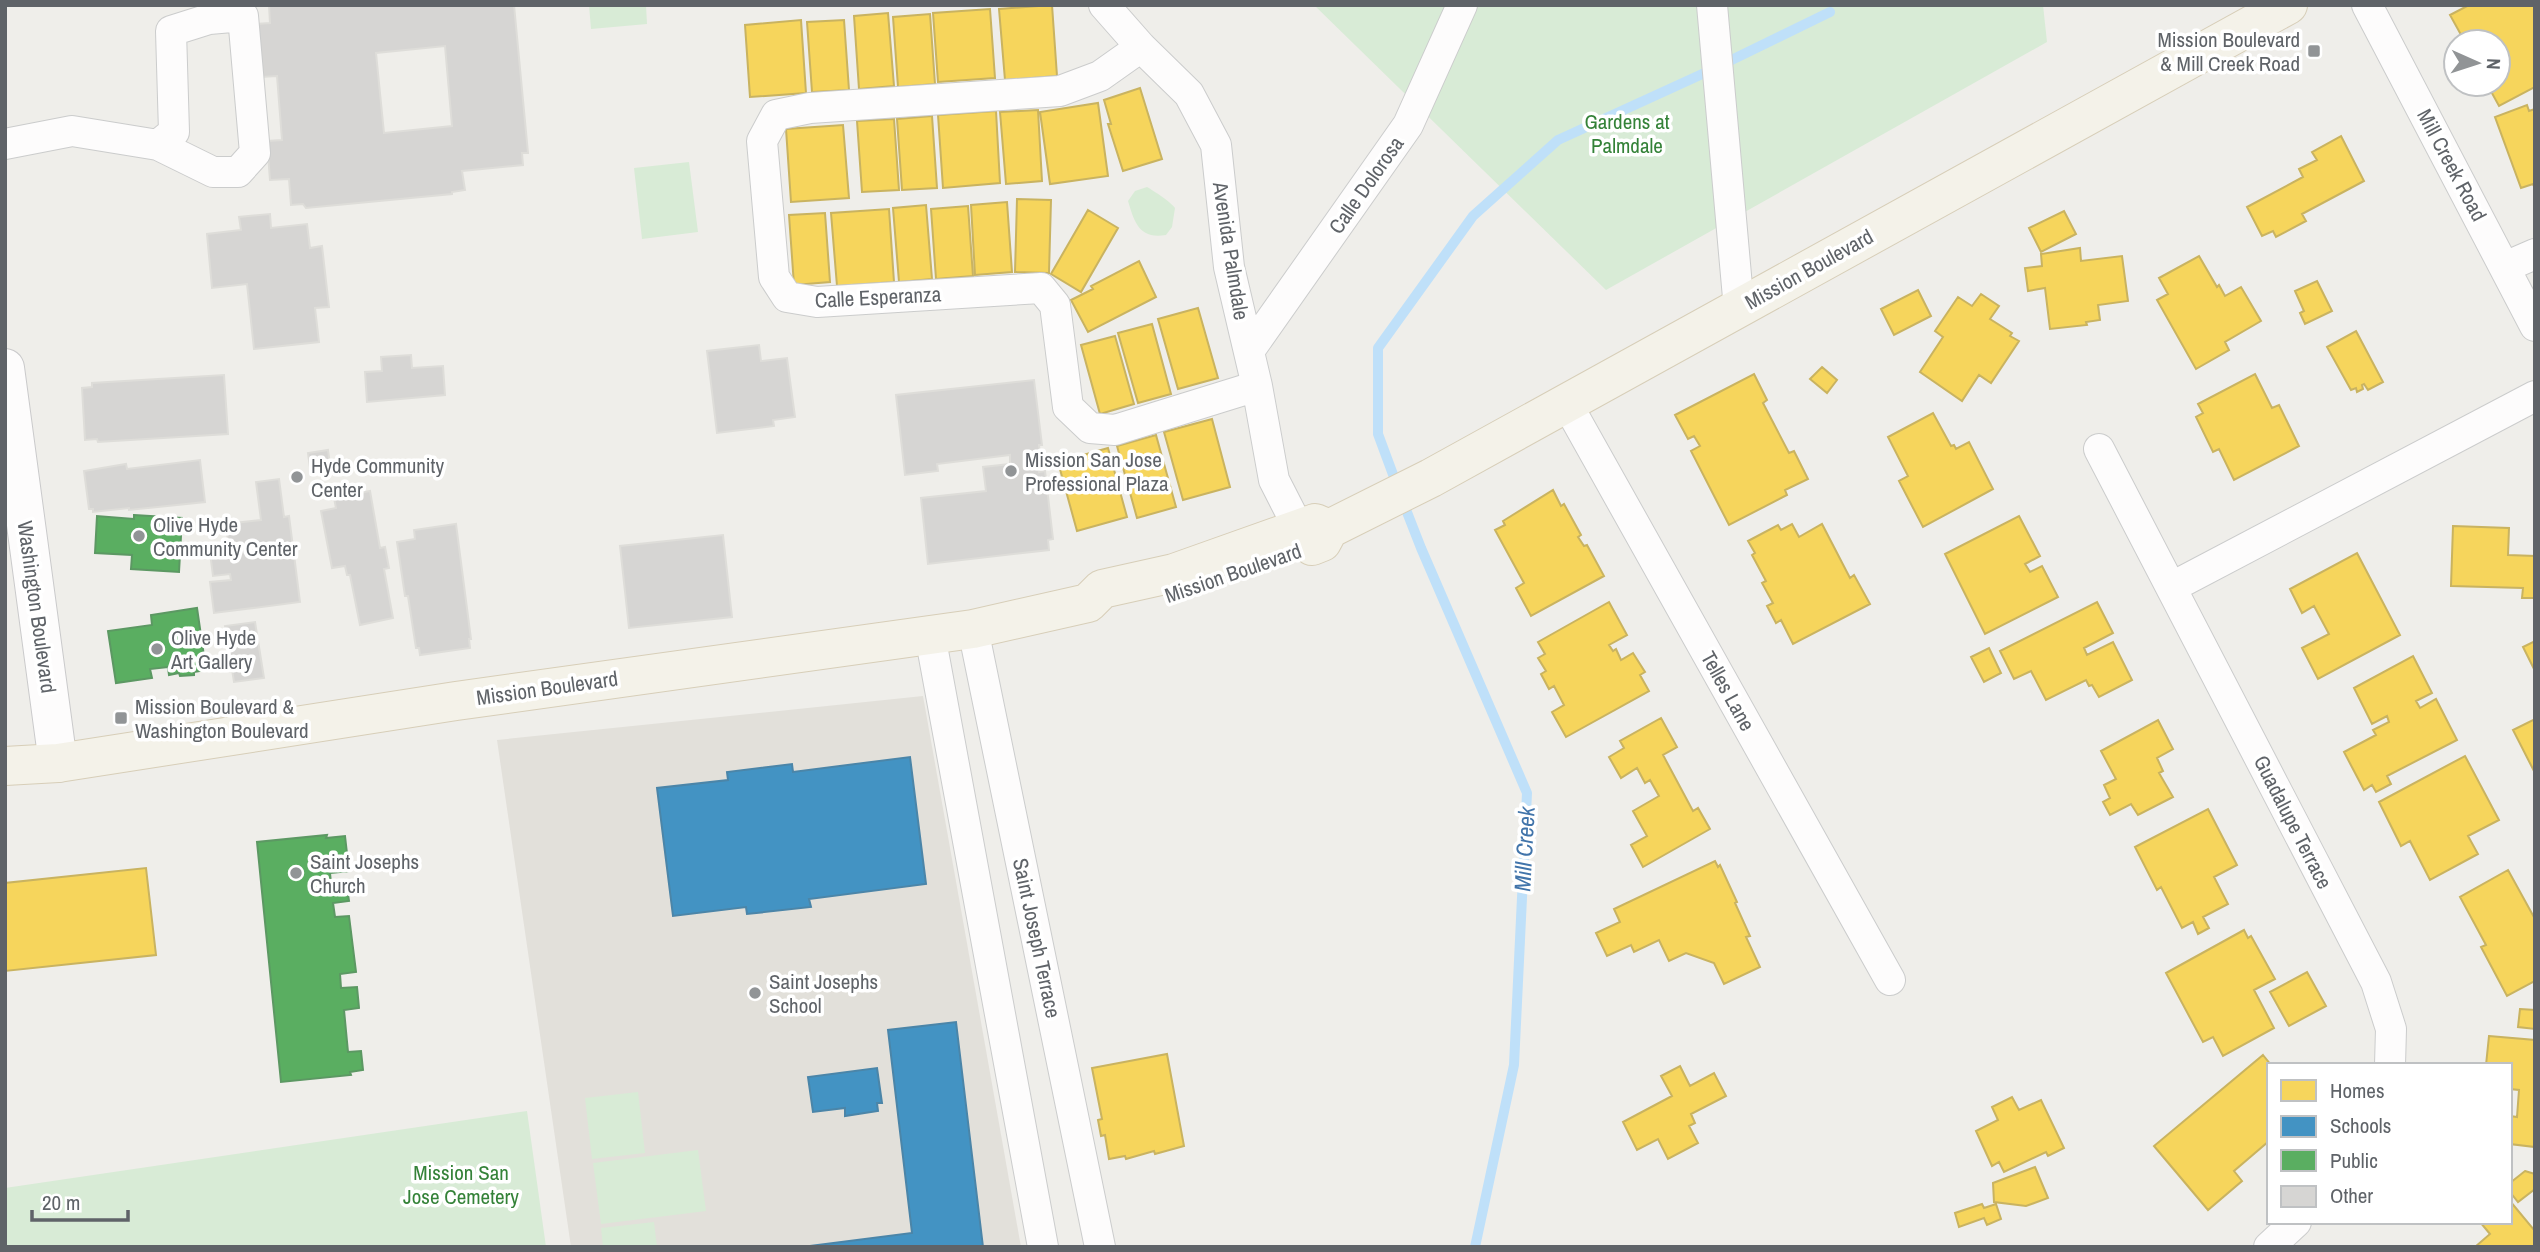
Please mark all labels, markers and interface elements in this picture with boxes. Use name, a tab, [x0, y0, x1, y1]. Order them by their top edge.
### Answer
place label: Mission Boulevard & Mill Creek Road	[2157, 25, 2300, 78]
north arrow	[2442, 28, 2512, 98]
marker: Mission Boulevard & Mill Creek Road	[2306, 43, 2322, 59]
text: N	[2481, 58, 2507, 70]
street label: Mill Creek Road	[2410, 104, 2494, 226]
park label: Gardens at Palmdale	[1584, 107, 1670, 160]
street label: Calle Dolorosa	[1322, 130, 1411, 240]
street label: Avenida Palmdale	[1206, 179, 1256, 322]
street label: Mission Boulevard	[1740, 222, 1878, 316]
street label: Calle Esperanza	[814, 279, 942, 315]
place label: Mission San Jose Professional Plaza	[1025, 445, 1169, 498]
place label: Hyde Community Center	[311, 451, 444, 504]
marker: Mission San Jose Professional Plaza	[1003, 463, 1019, 479]
marker: Hyde Community Center	[289, 469, 305, 485]
place label: Olive Hyde Community Center	[153, 510, 298, 563]
street label: Washington Boulevard	[11, 519, 63, 695]
marker: Olive Hyde Community Center	[131, 528, 147, 544]
street label: Mission Boulevard	[1161, 536, 1305, 610]
place label: Olive Hyde Art Gallery	[170, 623, 256, 676]
marker: Olive Hyde Art Gallery	[149, 641, 165, 657]
street label: Telles Lane	[1694, 646, 1762, 736]
street label: Mission Boulevard	[474, 664, 620, 712]
place label: Mission Boulevard & Washington Boulevard	[135, 692, 309, 745]
marker: Mission Boulevard & Washington Boulevard	[113, 710, 129, 726]
street label: Guadalupe Terrace	[2247, 750, 2339, 894]
water label: Mill Creek	[1506, 804, 1542, 892]
place label: Saint Josephs Church	[310, 847, 419, 900]
street label: Saint Joseph Terrace	[1006, 856, 1068, 1020]
marker: Saint Josephs Church	[288, 865, 304, 881]
place label: Saint Josephs School	[769, 967, 878, 1020]
marker: Saint Josephs School	[747, 985, 763, 1001]
legend	[2267, 1063, 2512, 1224]
text: Homes	[2330, 1076, 2385, 1105]
text: Schools	[2330, 1111, 2391, 1140]
text: Public	[2330, 1146, 2378, 1175]
park label: Mission San Jose Cemetery	[403, 1158, 519, 1211]
scale bar	[32, 1178, 128, 1222]
text: Other	[2330, 1181, 2373, 1210]
text: 20 m	[42, 1188, 80, 1217]

